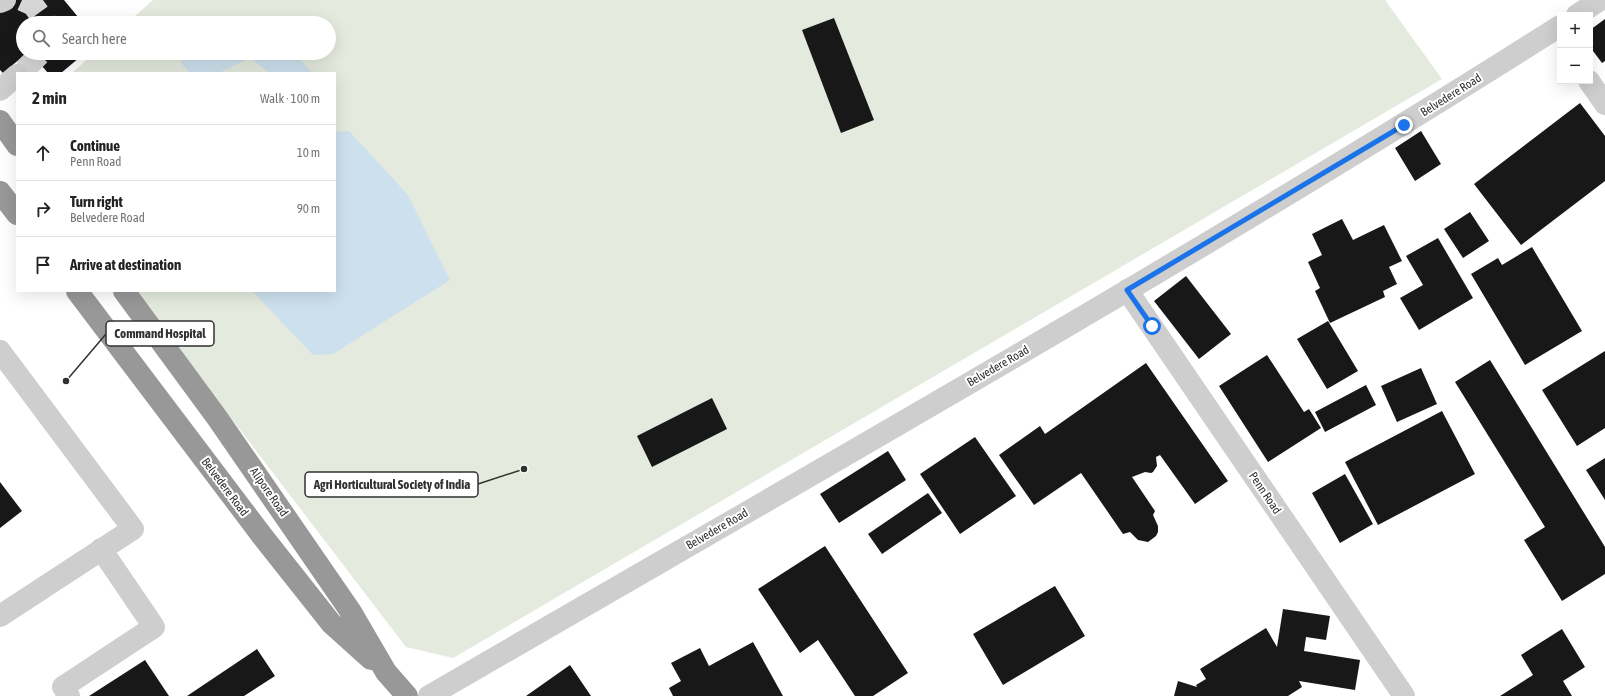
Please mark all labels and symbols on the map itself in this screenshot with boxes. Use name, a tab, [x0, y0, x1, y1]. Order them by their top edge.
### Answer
street label: Belvedere Road	[1418, 71, 1484, 119]
route end	[1395, 116, 1413, 134]
route start	[1143, 317, 1161, 335]
callout: Command Hospital	[106, 321, 214, 346]
text: Command Hospital	[114, 326, 206, 341]
street label: Belvedere Road	[965, 343, 1031, 389]
street label: Belvedere Road	[199, 455, 251, 519]
street label: Alipore Road	[247, 465, 291, 519]
street label: Penn Road	[1246, 469, 1284, 517]
callout: Agri Horticultural Society of India	[305, 472, 478, 497]
text: Agri Horticultural Society of India	[313, 477, 470, 492]
street label: Belvedere Road	[684, 506, 750, 552]

